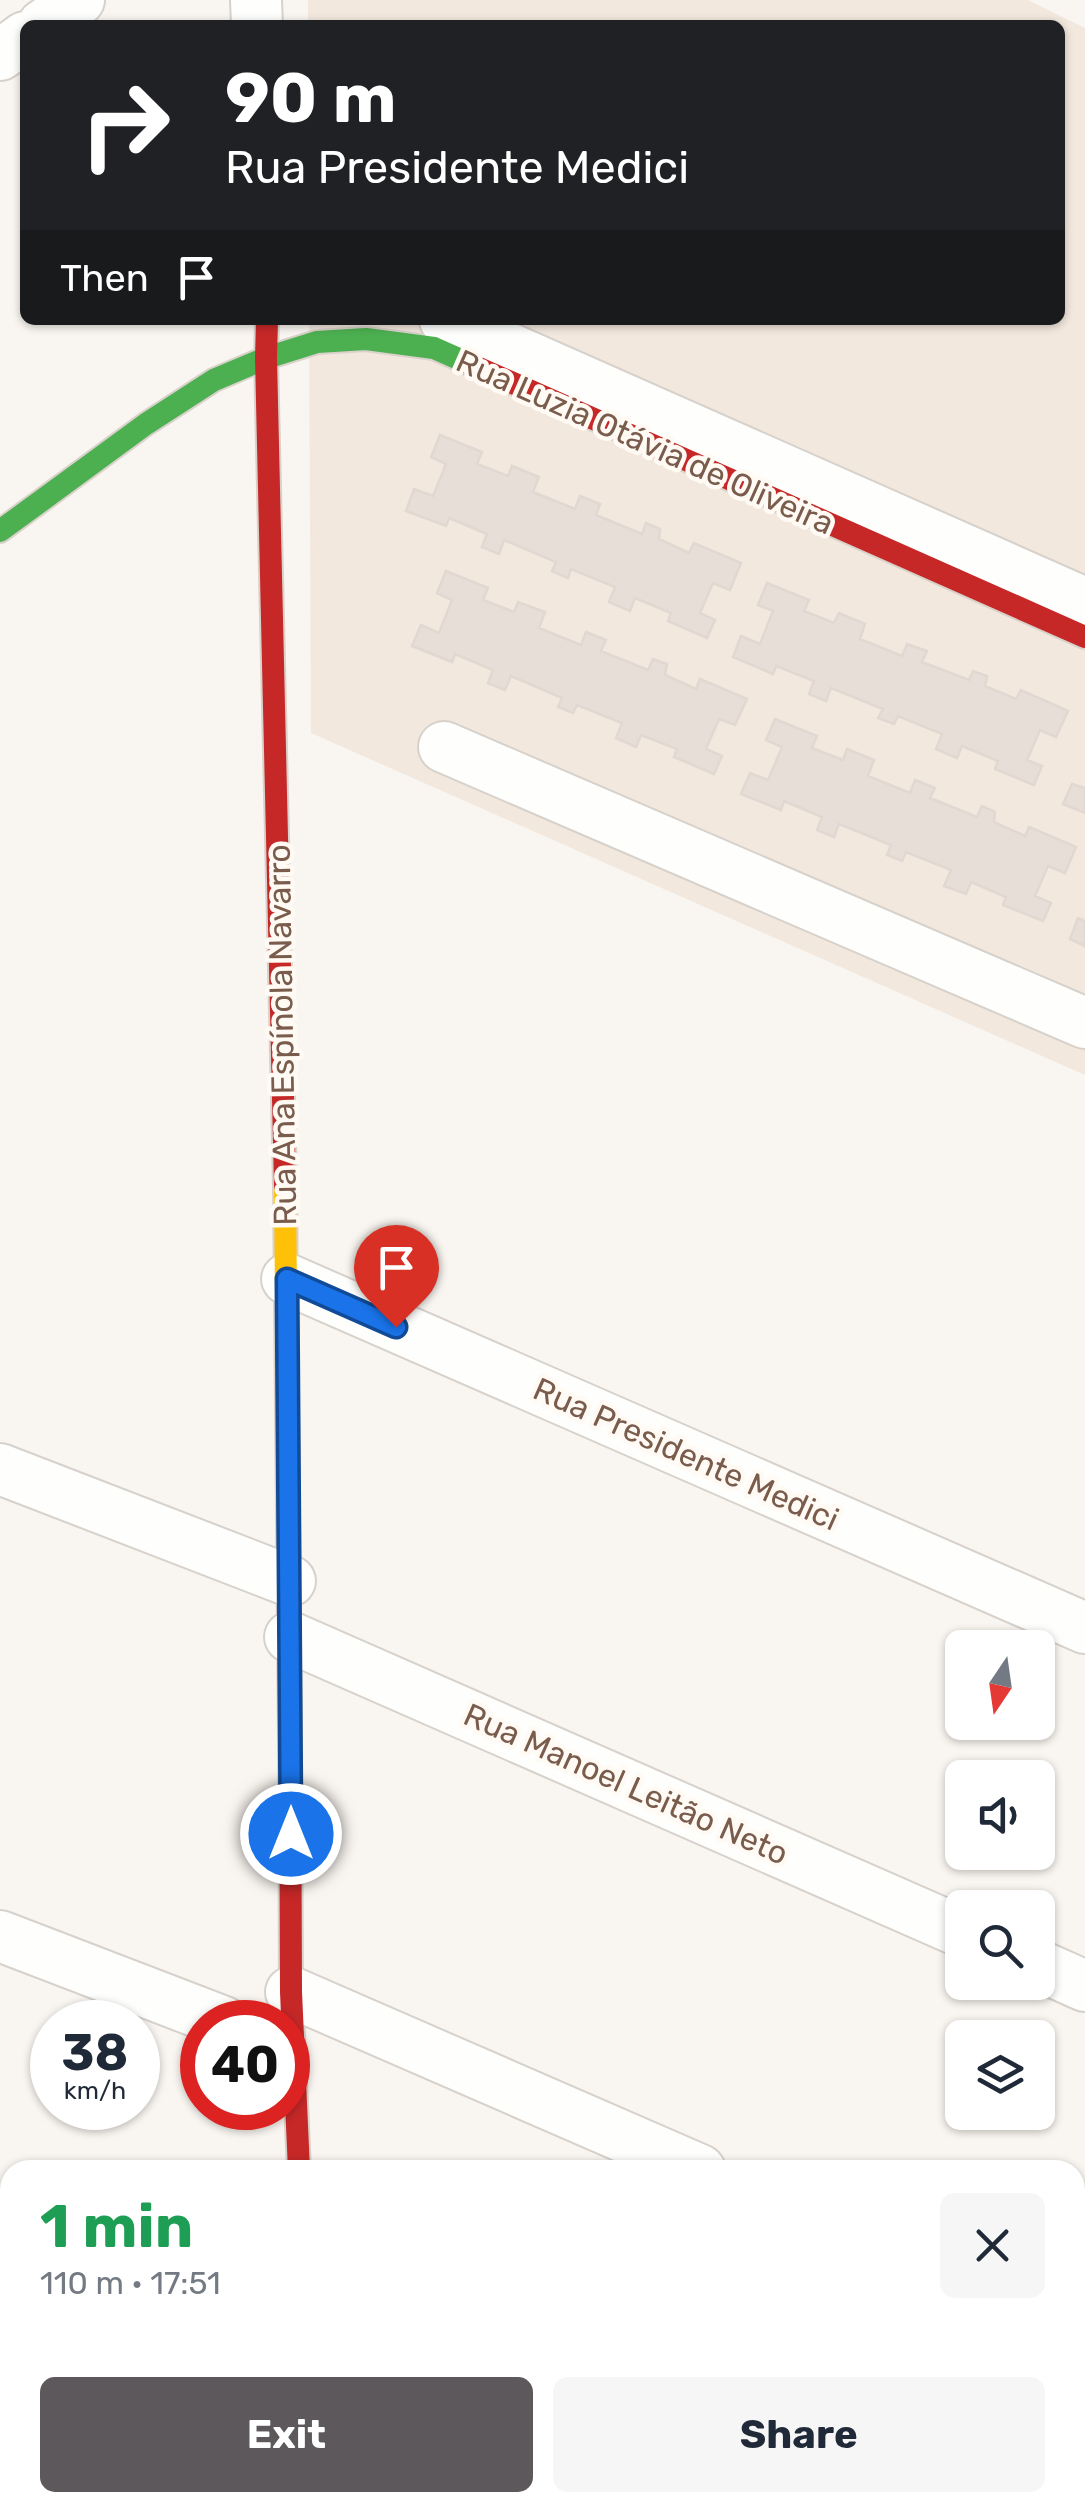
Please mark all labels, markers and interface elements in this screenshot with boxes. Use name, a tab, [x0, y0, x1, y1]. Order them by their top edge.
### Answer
text: 90 m	[225, 57, 397, 140]
icon: right	[60, 60, 190, 190]
text: Rua Presidente Medici	[225, 141, 689, 194]
icon: arrive	[169, 250, 224, 305]
text: Then	[60, 255, 149, 301]
street label: Rua Luzia Otávia de Oliveira	[451, 341, 839, 543]
street label: Rua Ana Espínola Navarro	[260, 844, 304, 1226]
pin	[354, 1225, 439, 1328]
icon: arrive	[369, 1240, 424, 1295]
street label: Rua Presidente Medici	[528, 1370, 844, 1538]
north arrow	[945, 1630, 1055, 1740]
map controls	[945, 1630, 1055, 2130]
street label: Rua Manoel Leitão Neto	[458, 1695, 794, 1873]
button: sound	[945, 1760, 1055, 1870]
position arrow	[239, 1782, 343, 1886]
button: search	[945, 1890, 1055, 2000]
speed limit sign: 40	[180, 2000, 310, 2130]
button: layers	[945, 2020, 1055, 2130]
text: 38	[62, 2023, 128, 2083]
text: km/h	[64, 2076, 126, 2105]
text: 1 min	[40, 2191, 193, 2262]
button: close	[940, 2193, 1045, 2298]
text: 110 m · 17:51	[40, 2264, 221, 2302]
button: Exit	[40, 2377, 533, 2492]
button: Share	[553, 2377, 1045, 2492]

